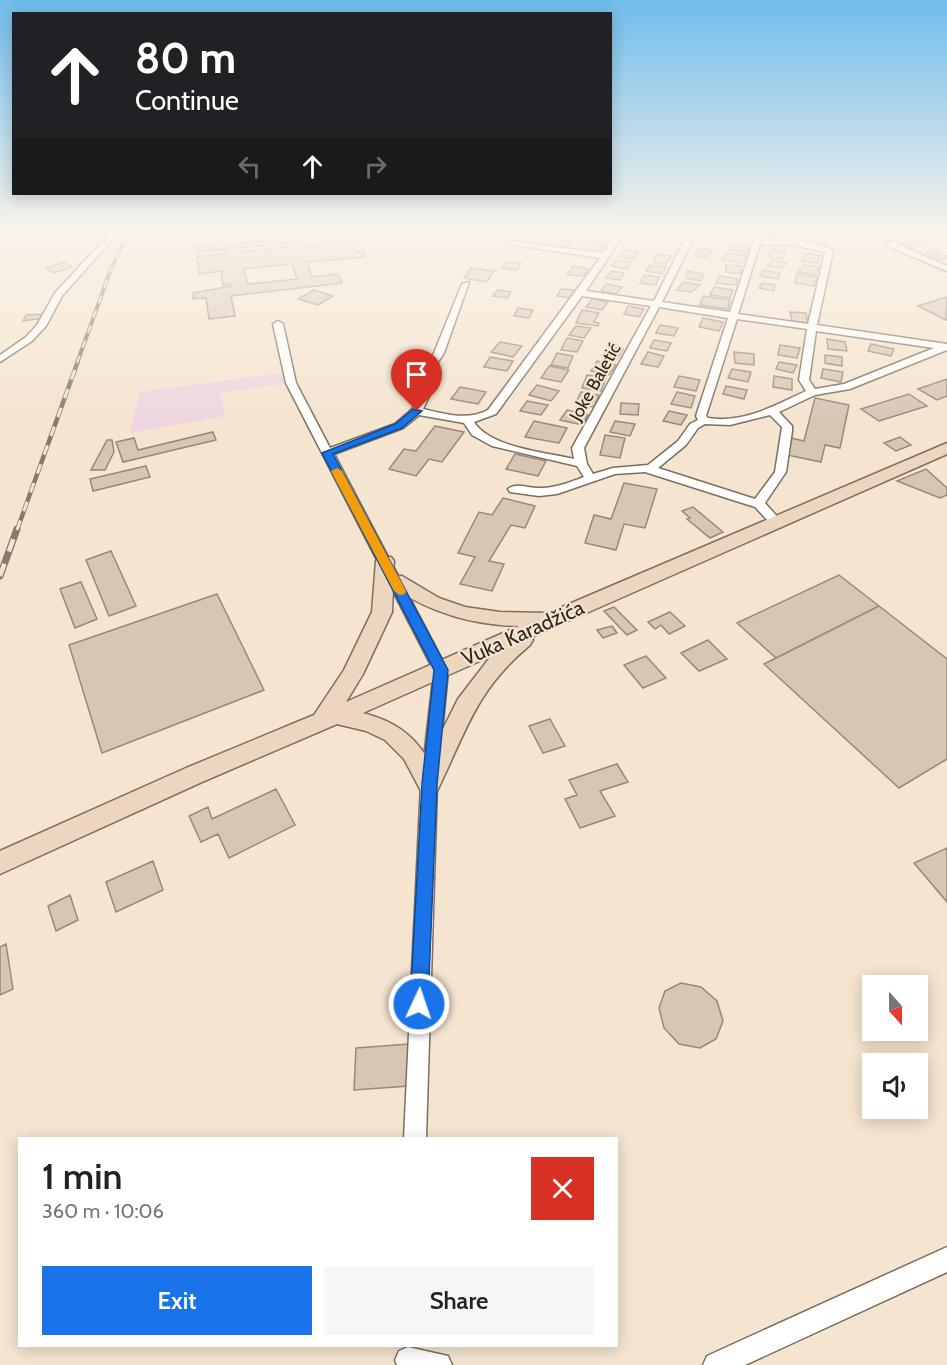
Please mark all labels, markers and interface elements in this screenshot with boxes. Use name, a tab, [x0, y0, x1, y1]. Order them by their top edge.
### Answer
text: 80 m	[135, 32, 236, 84]
icon: ahead	[36, 36, 114, 114]
text: Continue	[135, 84, 239, 117]
icon: left	[233, 150, 266, 183]
icon: ahead	[296, 150, 329, 183]
icon: right	[359, 150, 392, 183]
street label: Joke Baletić	[564, 339, 625, 426]
pin	[391, 349, 442, 411]
icon: arrive	[400, 358, 433, 391]
street label: Vuka Karadžića	[458, 594, 588, 671]
position arrow	[387, 972, 451, 1036]
north arrow	[862, 975, 928, 1041]
map controls	[862, 975, 928, 1119]
button: sound	[862, 1053, 928, 1119]
text: 1 min	[42, 1154, 122, 1198]
button: close	[531, 1157, 594, 1220]
text: 360 m · 10:06	[42, 1199, 164, 1223]
button: Exit	[42, 1266, 312, 1335]
button: Share	[324, 1266, 594, 1335]

